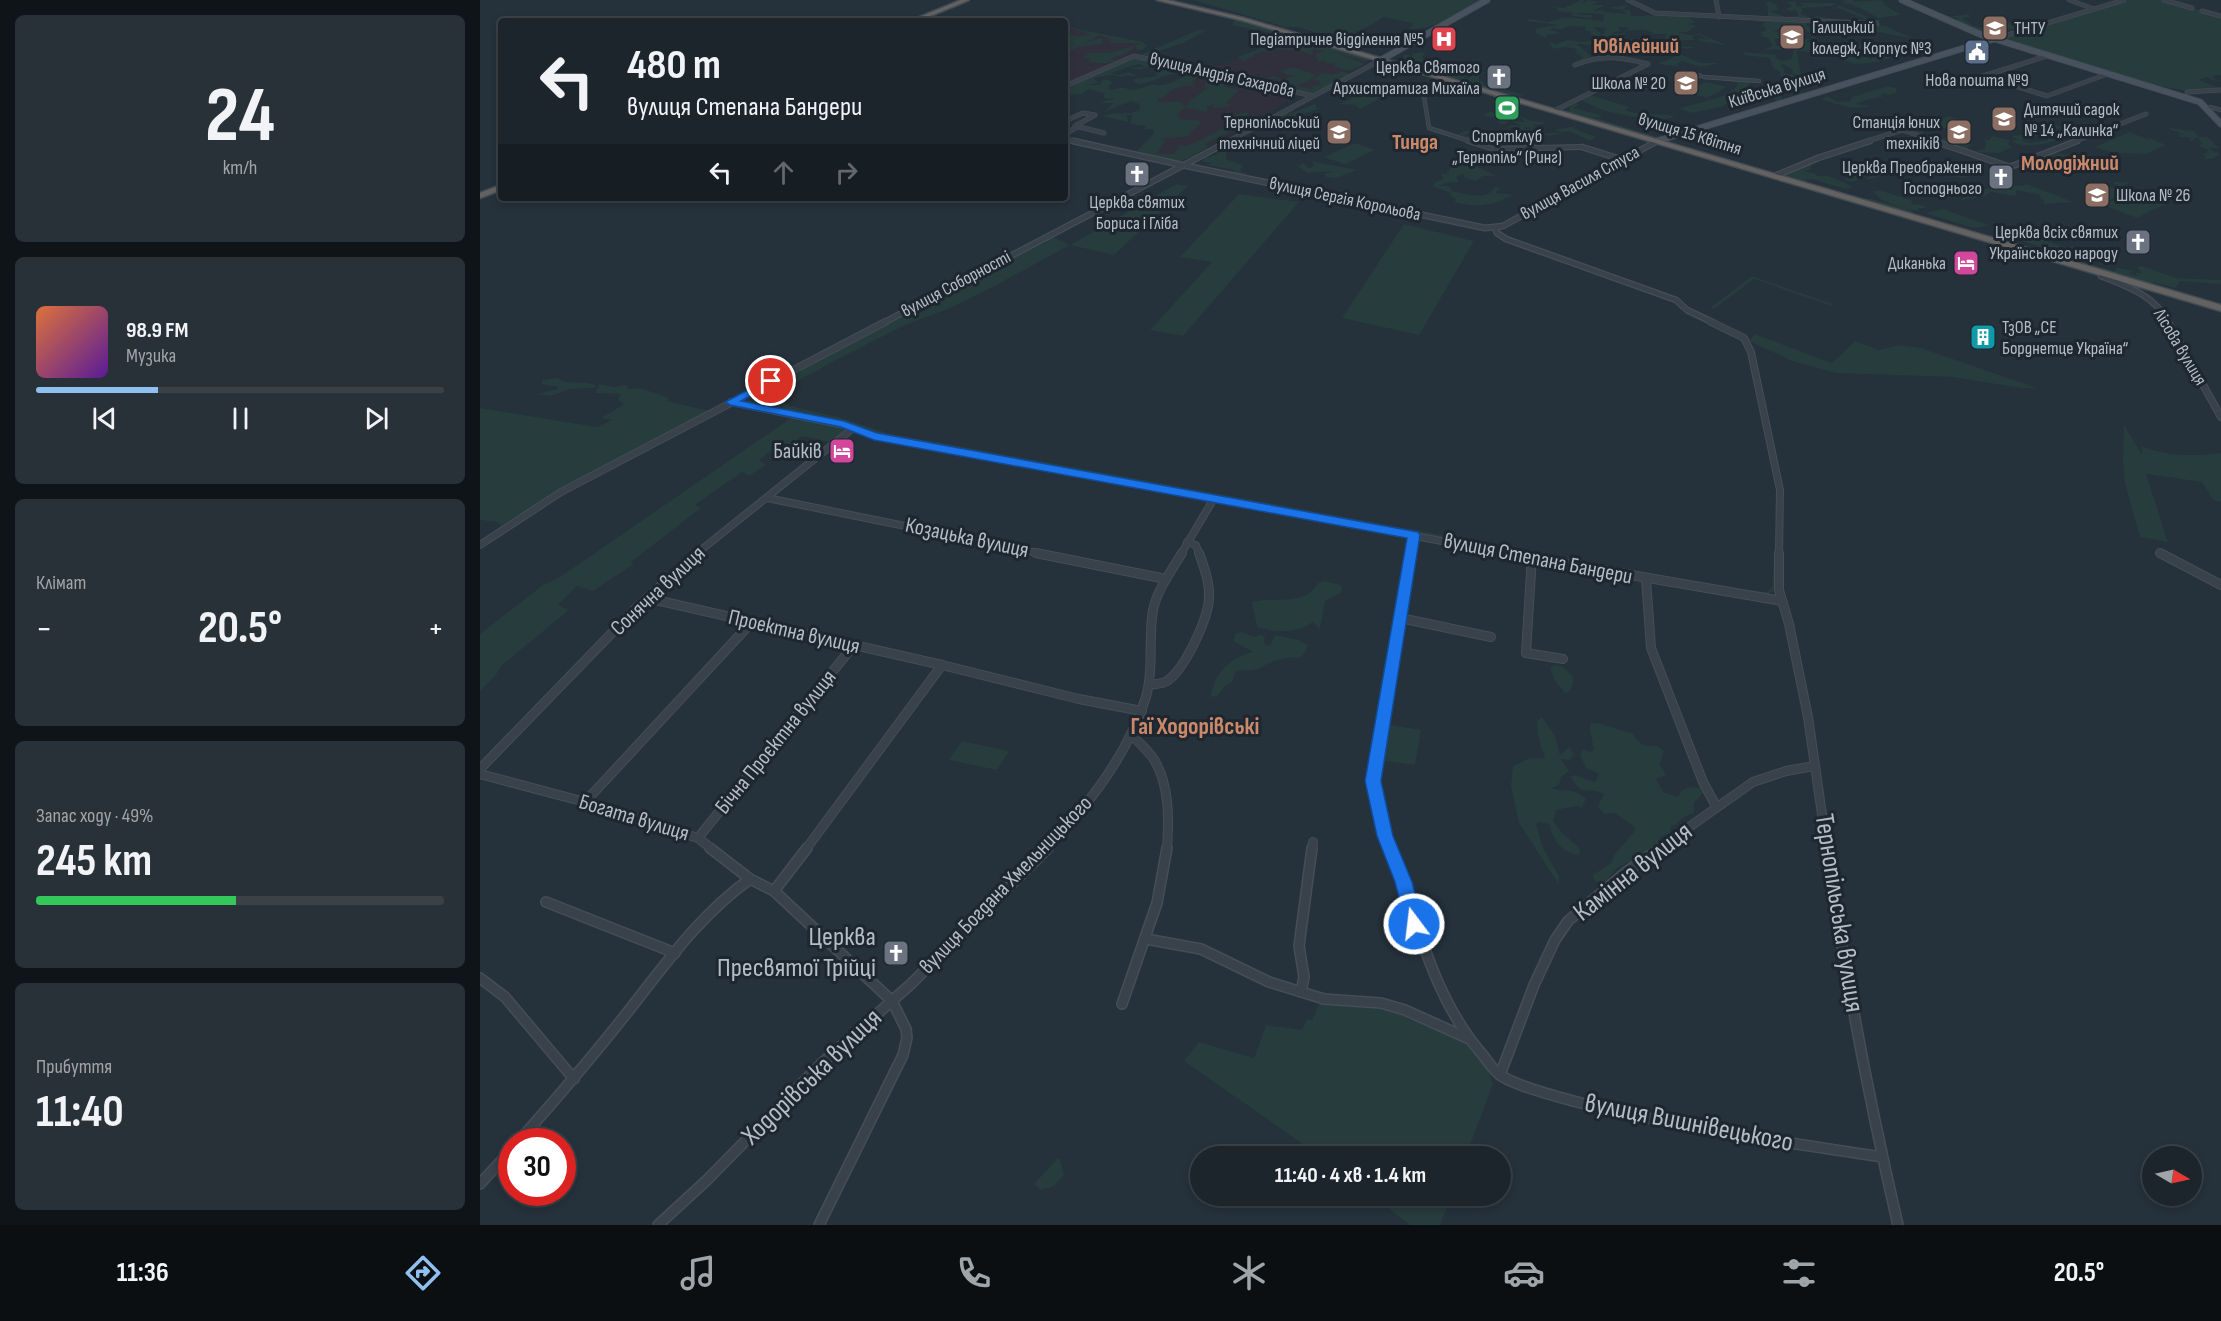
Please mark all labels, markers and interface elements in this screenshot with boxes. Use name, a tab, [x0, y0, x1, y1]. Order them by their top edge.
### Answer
school or university icon: ТНТУ	[1980, 13, 2010, 43]
place label: Галицький коледж, Корпус №3	[1812, 17, 1932, 59]
place label: ТНТУ	[2014, 18, 2046, 39]
school or university icon: Галицький коледж, Корпус №3	[1777, 22, 1807, 52]
hospital icon: Педіатричне відділення №5	[1429, 24, 1459, 54]
place label: Педіатричне відділення №5	[1250, 29, 1424, 50]
district label: Ювілейний	[1593, 33, 1679, 60]
public building icon: Нова пошта №9	[1962, 37, 1992, 67]
text: 480 m	[627, 40, 721, 91]
icon: left	[528, 42, 606, 120]
street label: вулиця Андрія Сахарова	[1148, 48, 1296, 102]
place label: Церква Святого Архистратига Михаїла	[1332, 57, 1480, 99]
church icon: Церква Святого Архистратига Михаїла	[1484, 62, 1514, 92]
street label: Київська вулиця	[1726, 63, 1828, 113]
school or university icon: Школа № 20	[1671, 68, 1701, 98]
text: 24	[205, 70, 275, 163]
place label: Нова пошта №9	[1925, 70, 2029, 91]
place label: Школа № 20	[1591, 73, 1666, 94]
text: вулиця Степана Бандери	[627, 91, 862, 123]
sports icon: Спортклуб „Тернопіль“ (Ринг)	[1492, 93, 1522, 123]
place label: Дитячий садок № 14 „Калинка“	[2024, 99, 2120, 141]
school or university icon: Дитячий садок № 14 „Калинка“	[1989, 104, 2019, 134]
street label: вулиця 15 Квітня	[1636, 108, 1744, 160]
place label: Тернопільський технічний ліцей	[1219, 112, 1320, 154]
place label: Станція юних техніків	[1853, 112, 1940, 154]
school or university icon: Тернопільський технічний ліцей	[1324, 117, 1354, 147]
school or university icon: Станція юних техніків	[1944, 117, 1974, 147]
place label: Спортклуб „Тернопіль“ (Ринг)	[1452, 126, 1562, 168]
district label: Тинда	[1392, 129, 1438, 156]
street label: вулиця Василя Стуса	[1517, 142, 1643, 224]
district label: Молодіжний	[2021, 150, 2119, 177]
text: km/h	[223, 156, 257, 180]
icon: left	[704, 156, 737, 189]
icon: ahead	[767, 156, 800, 189]
icon: right	[830, 156, 863, 189]
place label: Церква Преображення Господнього	[1842, 157, 1982, 199]
church icon: Церква святих Бориса і Гліба	[1122, 159, 1152, 189]
church icon: Церква Преображення Господнього	[1986, 162, 2016, 192]
street label: вулиця Сергія Корольова	[1267, 173, 1423, 225]
school or university icon: Школа № 26	[2082, 180, 2112, 210]
place label: Школа № 26	[2116, 185, 2191, 206]
place label: Церква святих Бориса і Гліба	[1089, 192, 1185, 234]
place label: Церква всіх святих Українського народу	[1989, 222, 2118, 264]
church icon: Церква всіх святих Українського народу	[2123, 227, 2153, 257]
street label: вулиця Соборності	[898, 246, 1014, 322]
hotel icon: Диканька	[1951, 248, 1981, 278]
place label: Диканька	[1888, 253, 1946, 274]
street label: Лісова вулиця	[2148, 304, 2211, 389]
text: 98.9 FM	[126, 317, 188, 344]
place label: ТзОВ „СЕ Борднетце Україна“	[2002, 317, 2129, 359]
building icon: ТзОВ „СЕ Борднетце Україна“	[1968, 322, 1998, 352]
text: Музика	[126, 344, 176, 368]
pin	[745, 355, 796, 406]
icon: arrive	[754, 364, 787, 397]
icon: previous	[88, 402, 121, 435]
icon: pause	[224, 402, 257, 435]
icon: next	[360, 402, 393, 435]
hotel icon: Байків	[827, 436, 857, 466]
place label: Байків	[773, 438, 822, 465]
street label: Козацька вулиця	[903, 512, 1031, 564]
street label: вулиця Степана Бандери	[1441, 527, 1635, 591]
street label: Сонячна вулиця	[605, 540, 711, 642]
text: Клімат	[36, 571, 86, 595]
text: 20.5°	[198, 601, 282, 656]
street label: Проектна вулиця	[726, 604, 862, 660]
text: −	[36, 609, 52, 649]
text: +	[428, 609, 444, 649]
street label: Бічна Проєктна вулиця	[710, 664, 842, 820]
district label: Гаї Ходорівські	[1131, 712, 1260, 741]
street label: Богата вулиця	[576, 788, 692, 848]
street label: вулиця Богдана Хмельницького	[914, 790, 1098, 980]
text: Запас ходу · 49%	[36, 804, 153, 828]
street label: Тернопільська вулиця	[1808, 812, 1870, 1014]
street label: Камінна вулиця	[1567, 816, 1699, 928]
text: 245 km	[36, 834, 152, 889]
position arrow	[1382, 892, 1446, 956]
place label: Церква Пресвятої Трійці	[717, 921, 876, 984]
church icon: Церква Пресвятої Трійці	[881, 938, 911, 968]
street label: Ходорівська вулиця	[735, 1002, 889, 1152]
text: Прибуття	[36, 1055, 112, 1079]
text: 11:40	[36, 1085, 124, 1140]
street label: вулиця Вишнівецького	[1582, 1087, 1796, 1159]
speed limit sign: 30	[498, 1128, 576, 1206]
north arrow	[2142, 1146, 2202, 1206]
map controls	[2142, 1146, 2202, 1206]
text: 11:40 · 4 хв · 1.4 km	[1275, 1162, 1426, 1189]
icon: directions	[402, 1252, 444, 1294]
icon: music	[677, 1252, 719, 1294]
icon: phone	[953, 1252, 995, 1294]
icon: climate	[1228, 1252, 1270, 1294]
icon: car	[1503, 1252, 1545, 1294]
icon: filters	[1778, 1252, 1820, 1294]
text: 11:36	[117, 1257, 169, 1289]
text: 20.5°	[2054, 1257, 2104, 1289]

